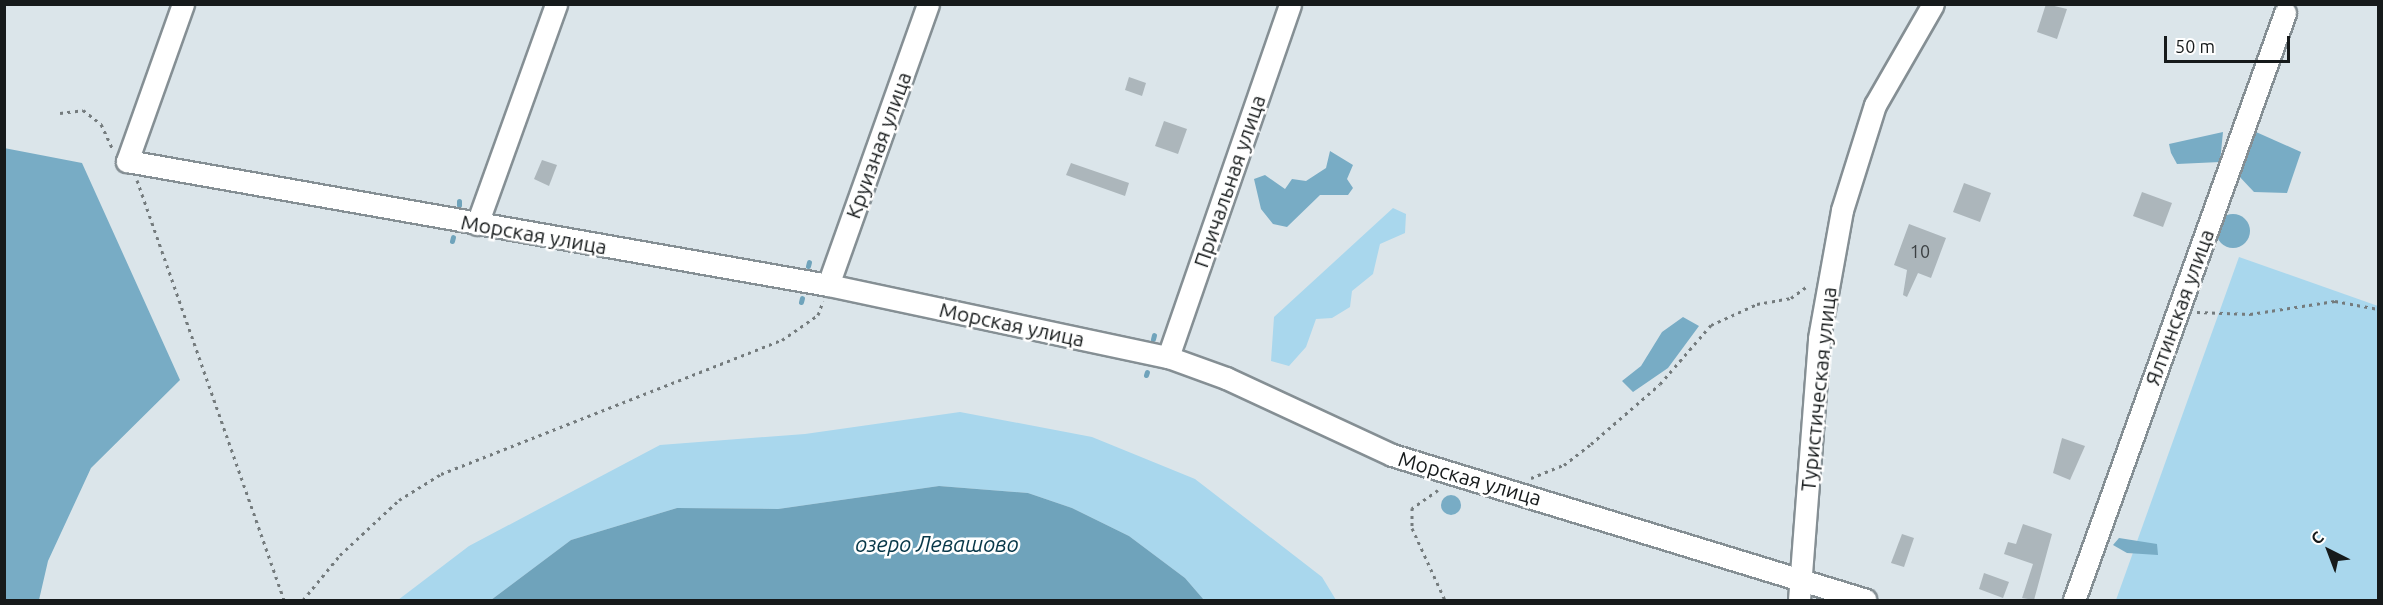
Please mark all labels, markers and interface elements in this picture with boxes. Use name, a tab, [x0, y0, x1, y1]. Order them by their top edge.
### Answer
scale bar	[2167, 24, 2293, 62]
text: 50 m	[2175, 36, 2215, 56]
street label: Круизная улица	[840, 68, 916, 222]
street label: Причальная улица	[1188, 91, 1270, 271]
street label: Морская улица	[459, 209, 609, 259]
street label: Ялтинская улица	[2139, 225, 2219, 389]
house number: 10	[1910, 240, 1930, 262]
street label: Туристическая улица	[1795, 285, 1841, 493]
street label: Морская улица	[937, 296, 1087, 352]
street label: Морская улица	[1396, 446, 1544, 510]
north arrow	[2299, 521, 2359, 581]
text: С	[2307, 528, 2327, 548]
water label: озеро Левашово	[855, 531, 1019, 557]

